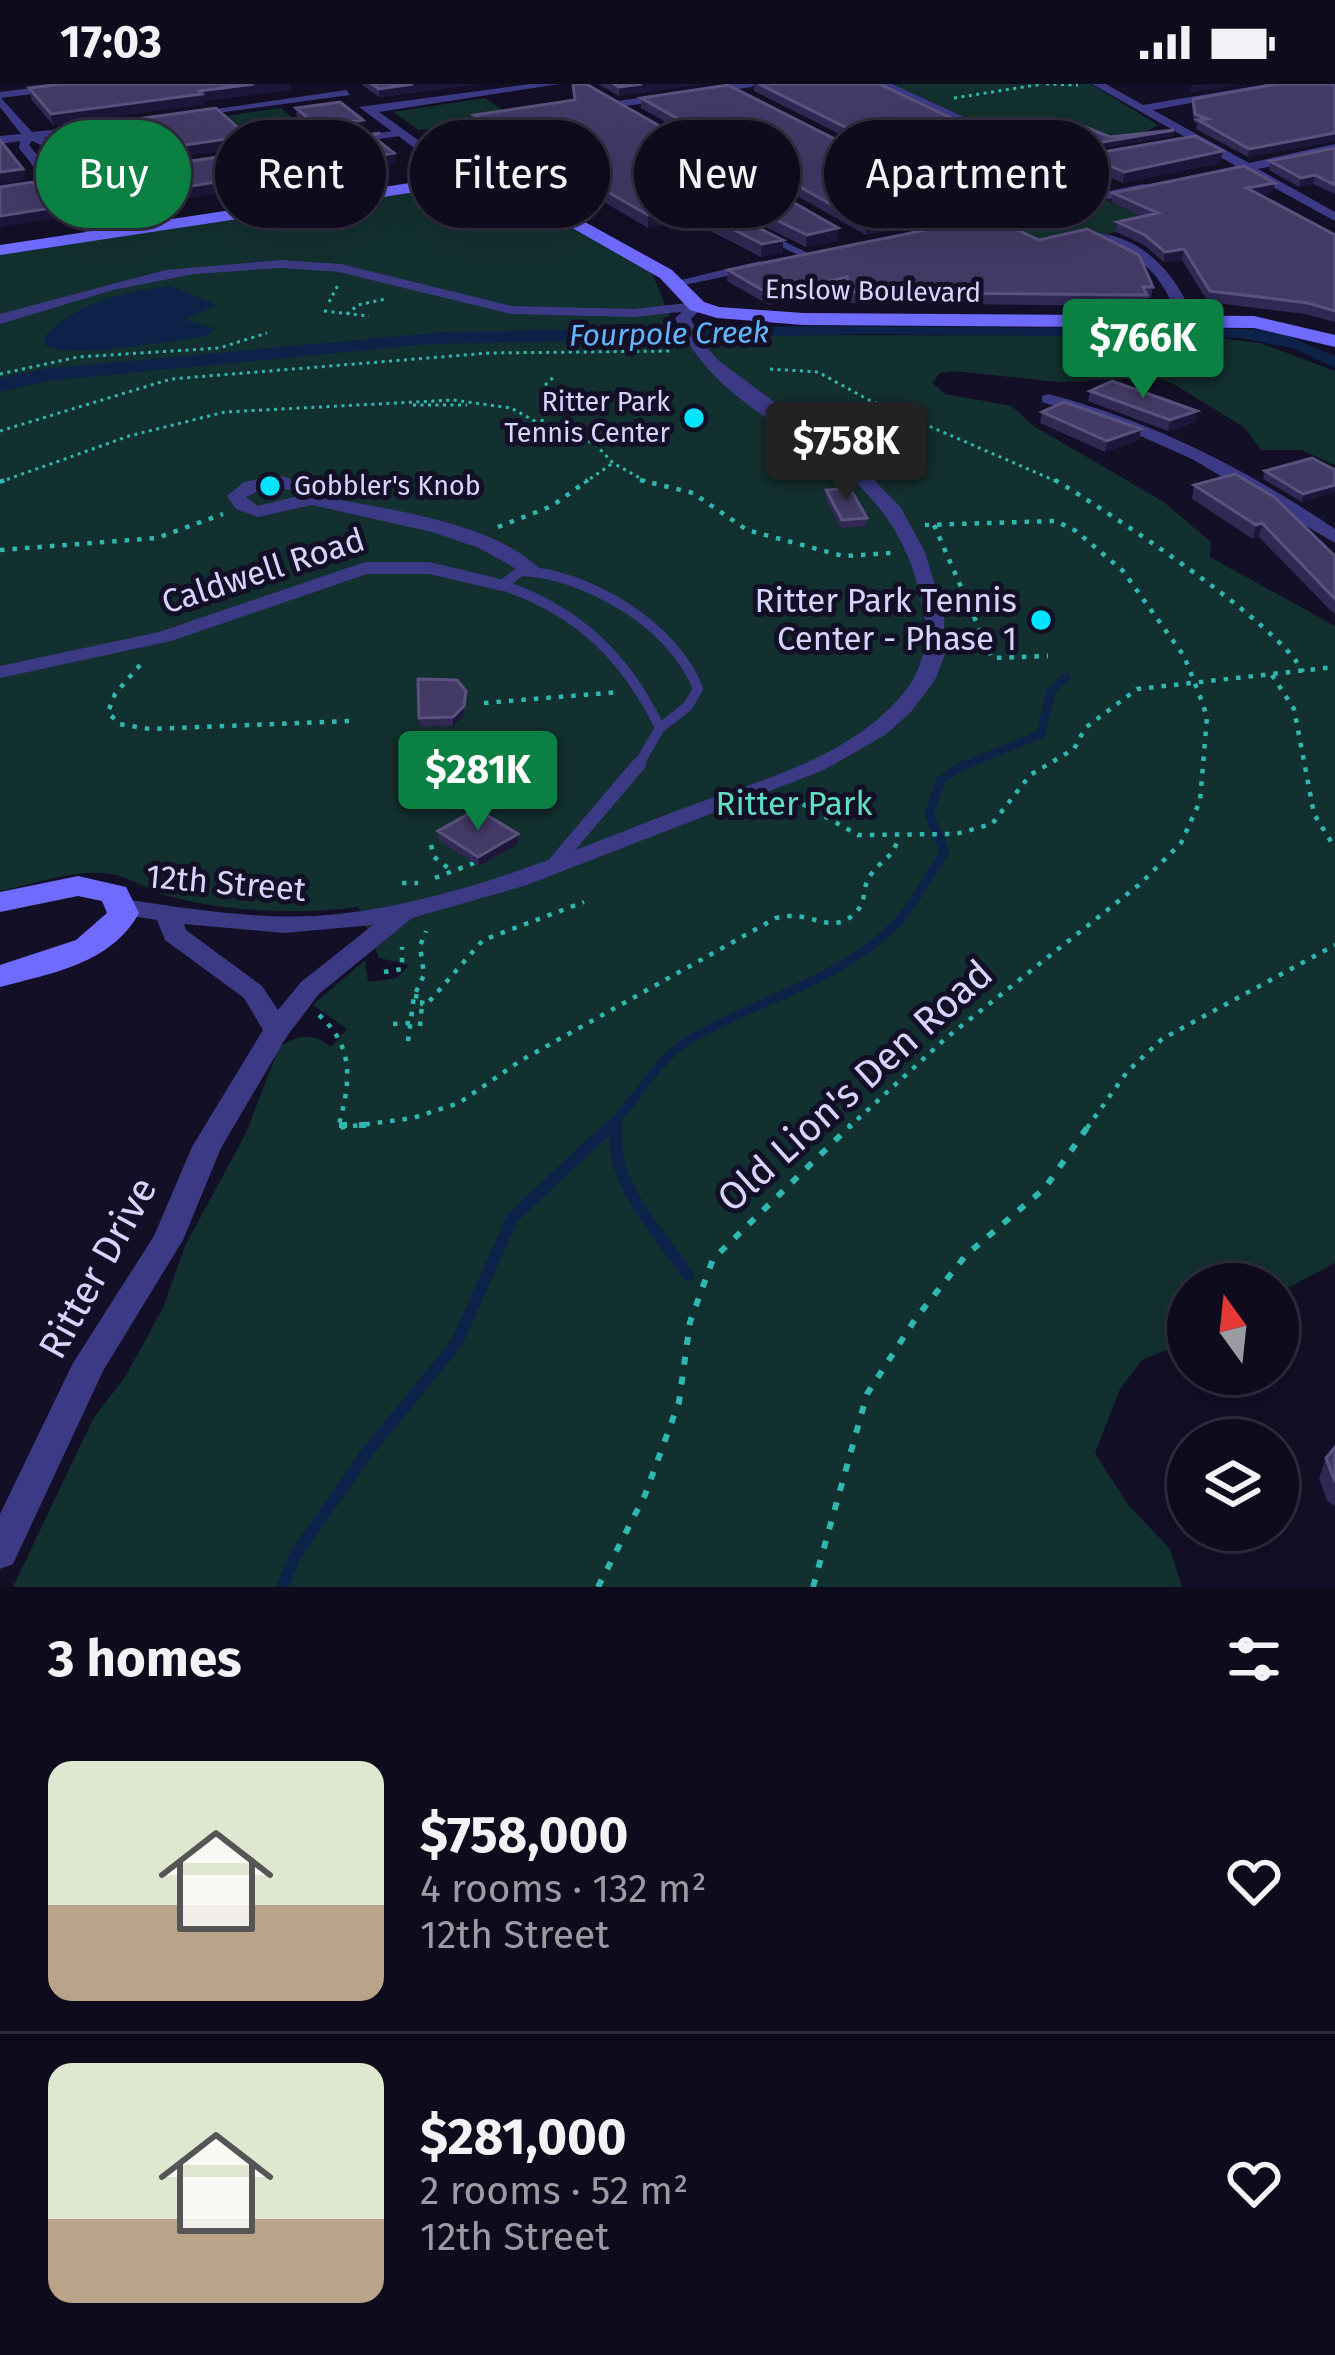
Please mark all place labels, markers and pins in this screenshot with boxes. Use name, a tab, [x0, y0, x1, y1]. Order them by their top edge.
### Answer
pin: $766K	[1059, 299, 1227, 401]
place label: Ritter Park Tennis Center	[504, 386, 671, 449]
pin: $758K	[762, 402, 930, 504]
marker: Ritter Park Tennis Center	[681, 405, 707, 431]
place label: Gobbler's Knob	[294, 470, 481, 502]
marker: Gobbler's Knob	[257, 473, 283, 499]
place label: Ritter Park Tennis Center - Phase 1	[755, 581, 1017, 659]
marker: Ritter Park Tennis Center - Phase 1	[1028, 607, 1054, 633]
pin: $281K	[394, 731, 562, 833]

